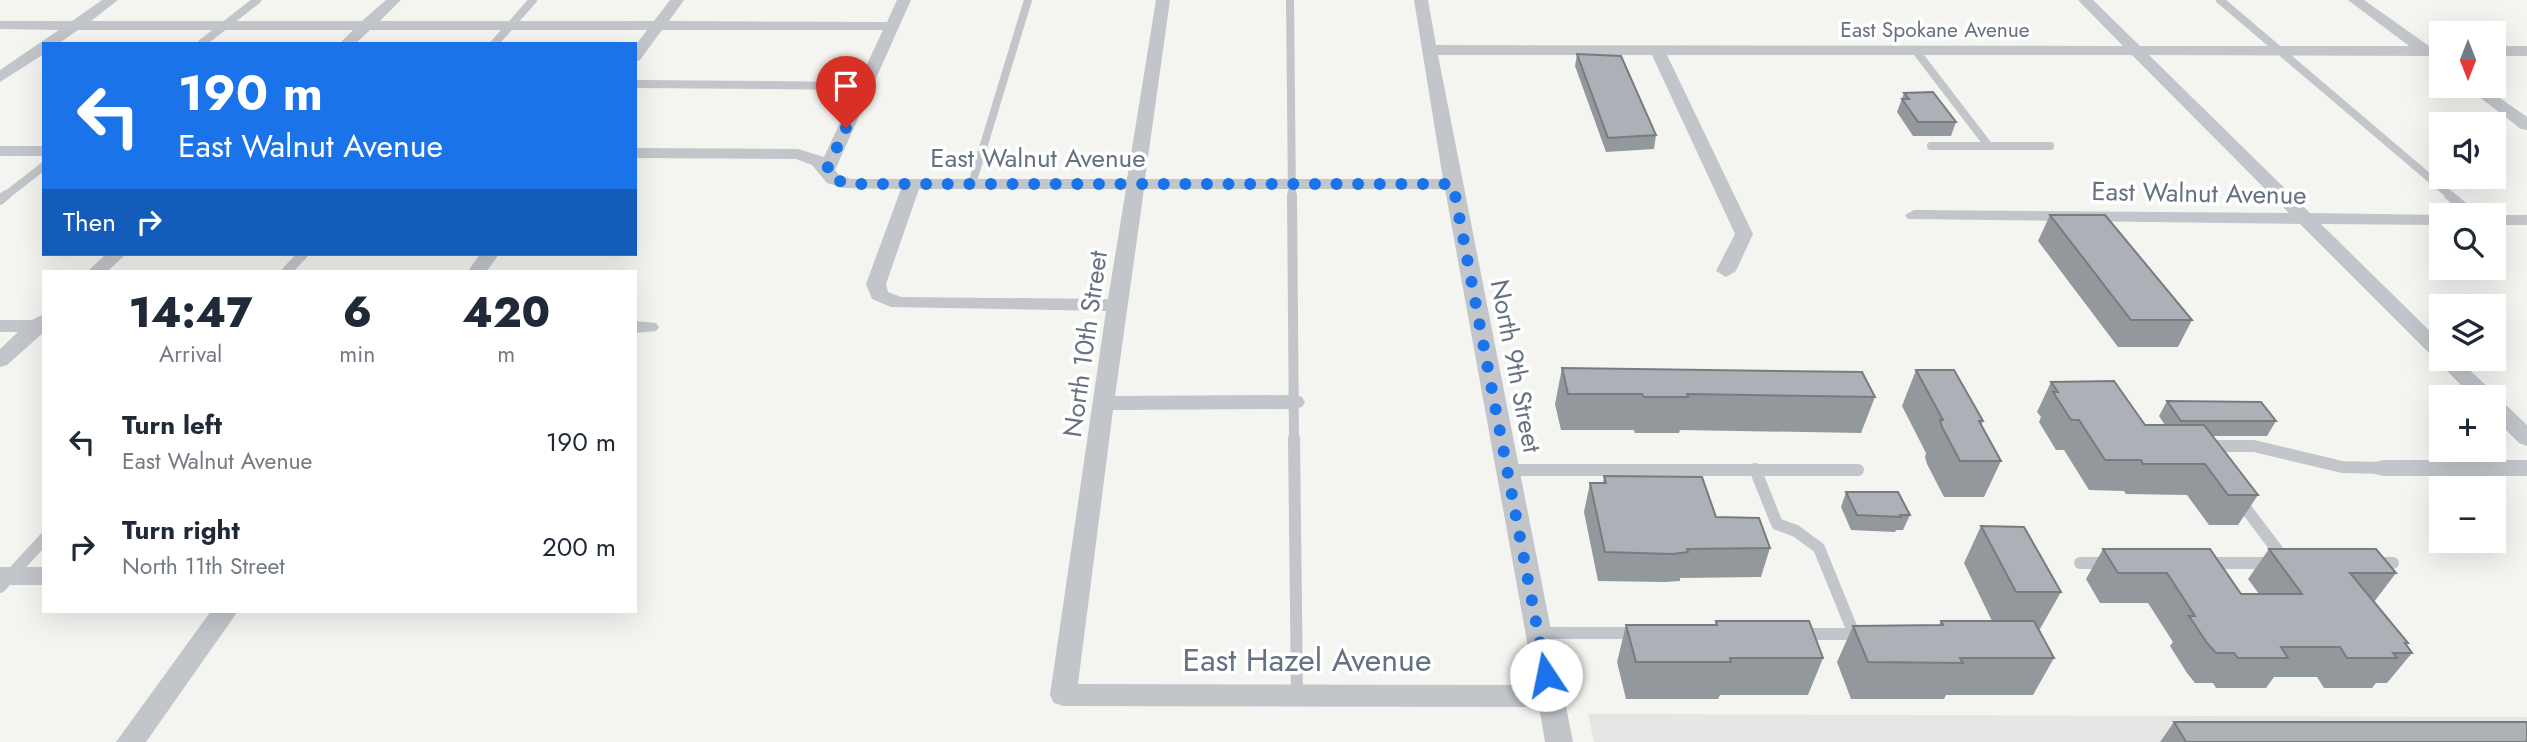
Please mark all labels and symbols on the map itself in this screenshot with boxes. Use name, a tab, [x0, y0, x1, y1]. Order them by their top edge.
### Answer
street label: East Spokane Avenue	[1840, 15, 2030, 45]
north arrow	[2429, 21, 2506, 98]
pin	[816, 56, 876, 128]
street label: East Walnut Avenue	[930, 139, 1146, 177]
street label: East Walnut Avenue	[2091, 172, 2307, 214]
street label: North 10th Street	[1053, 248, 1117, 440]
street label: North 9th Street	[1481, 276, 1552, 457]
street label: East Hazel Avenue	[1183, 637, 1431, 683]
position arrow	[1509, 638, 1583, 712]

